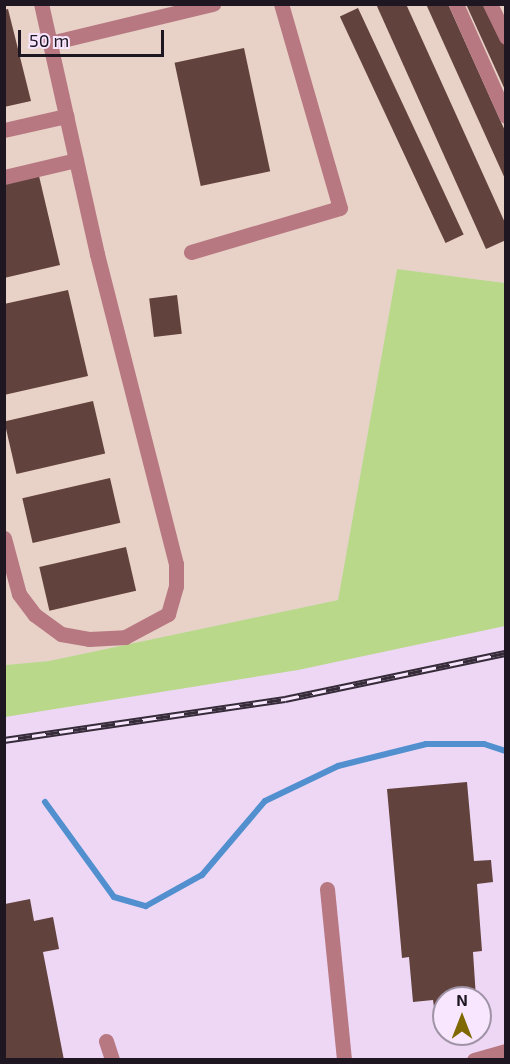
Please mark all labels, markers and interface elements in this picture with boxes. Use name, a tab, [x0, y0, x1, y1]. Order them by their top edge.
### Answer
scale bar	[21, 18, 166, 56]
text: 50 m	[29, 29, 69, 51]
north arrow	[432, 986, 492, 1046]
text: N	[456, 990, 468, 1009]

